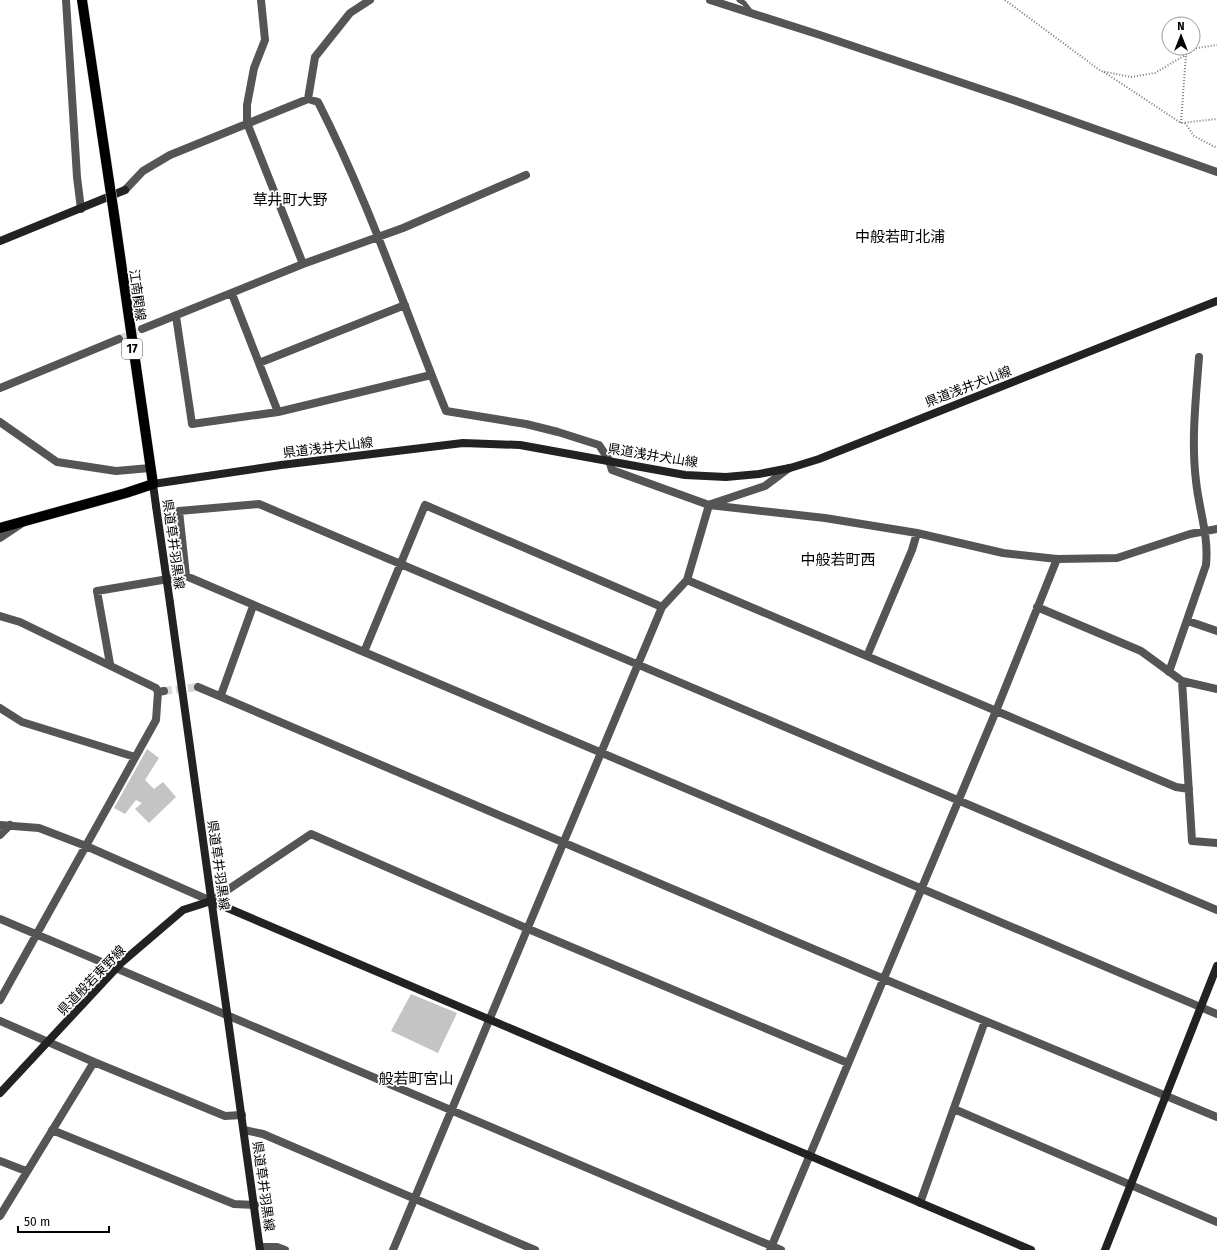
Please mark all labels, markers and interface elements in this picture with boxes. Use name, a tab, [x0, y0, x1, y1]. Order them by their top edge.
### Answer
north arrow	[1161, 16, 1201, 56]
text: N	[1177, 20, 1185, 33]
district label: 草井町大野	[252, 191, 328, 209]
district label: 中般若町北浦	[855, 228, 945, 246]
street label: 江南関線	[126, 268, 149, 322]
road number: 17	[122, 339, 142, 359]
street label: 県道浅井犬山線	[923, 363, 1013, 410]
street label: 県道浅井犬山線	[282, 435, 374, 460]
street label: 県道浅井犬山線	[607, 441, 699, 470]
street label: 県道草井羽黒線	[160, 498, 187, 590]
district label: 中般若町西	[800, 551, 876, 569]
street label: 県道草井羽黒線	[205, 819, 232, 911]
street label: 県道般若東野線	[54, 942, 128, 1018]
district label: 般若町宮山	[378, 1070, 454, 1088]
street label: 県道草井羽黒線	[250, 1140, 277, 1232]
scale bar	[18, 1208, 109, 1234]
text: 50 m	[24, 1215, 50, 1229]

